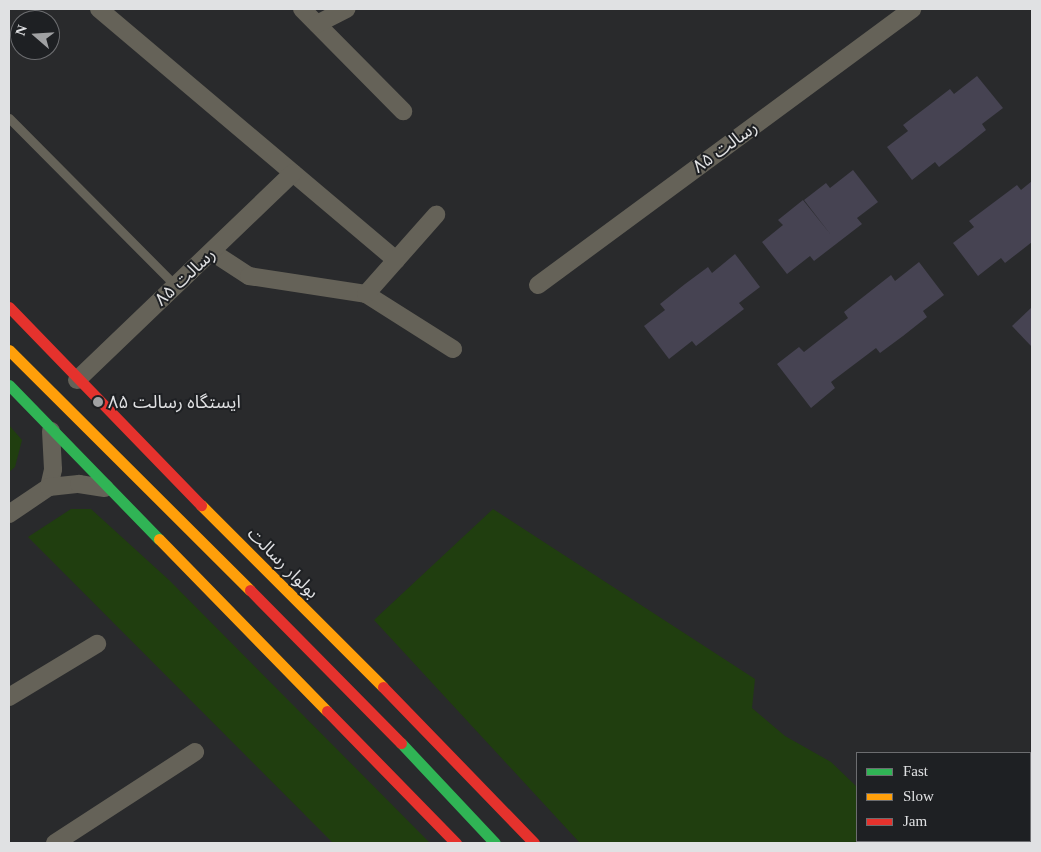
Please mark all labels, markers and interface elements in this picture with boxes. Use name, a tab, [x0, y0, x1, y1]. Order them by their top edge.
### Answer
north arrow	[10, 10, 60, 60]
text: N	[13, 23, 30, 38]
street label: رسالت ۸۵	[688, 116, 762, 178]
street label: رسالت ۸۵	[150, 244, 220, 310]
place label: ایستگاه رسالت ۸۵	[108, 391, 241, 413]
marker: ایستگاه رسالت ۸۵	[92, 396, 104, 408]
street label: بولوار رسالت	[243, 523, 323, 603]
legend	[856, 752, 1031, 842]
text: Fast	[903, 763, 928, 779]
text: Slow	[903, 788, 934, 804]
text: Jam	[903, 813, 927, 829]

